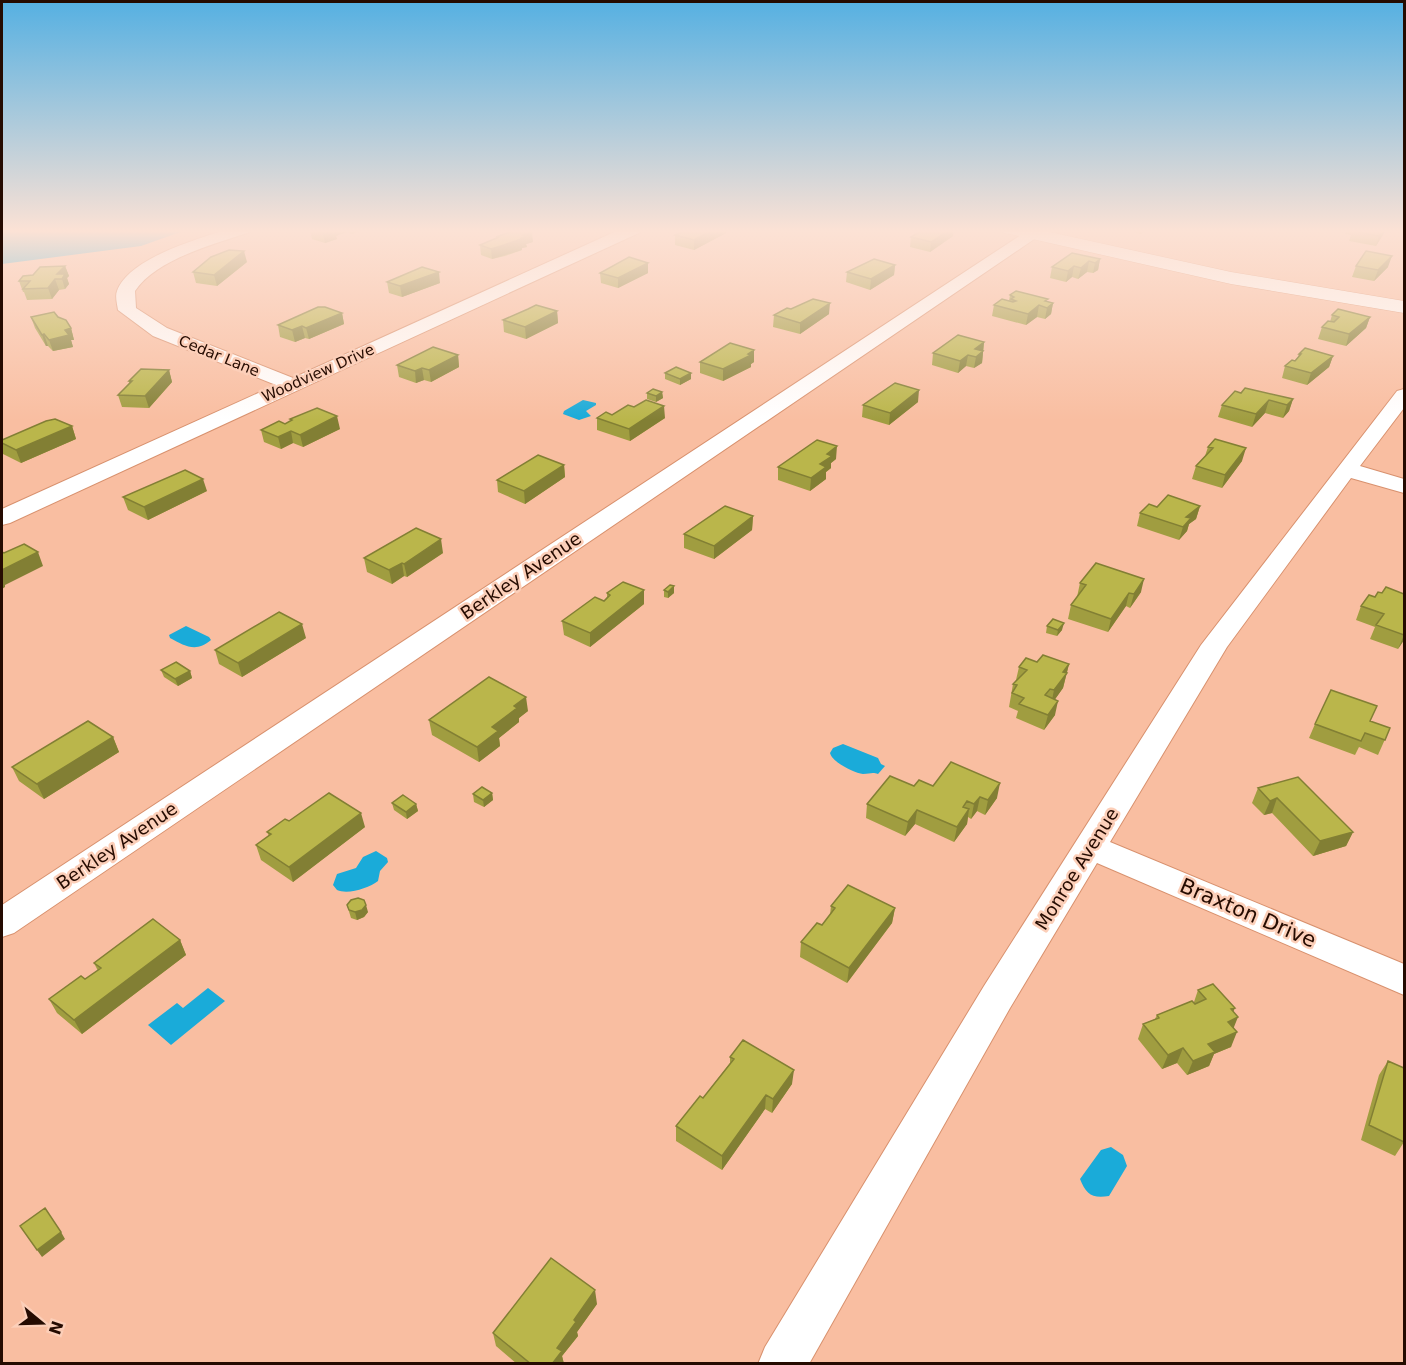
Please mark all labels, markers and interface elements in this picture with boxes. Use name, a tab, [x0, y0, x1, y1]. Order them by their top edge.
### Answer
street label: Cedar Lane	[176, 332, 262, 380]
street label: Woodview Drive	[259, 340, 377, 406]
street label: Berkley Avenue	[457, 528, 585, 624]
street label: Berkley Avenue	[53, 798, 181, 894]
street label: Monroe Avenue	[1031, 804, 1122, 934]
street label: Braxton Drive	[1176, 874, 1320, 952]
north arrow	[12, 1293, 72, 1353]
text: N	[45, 1318, 67, 1337]

